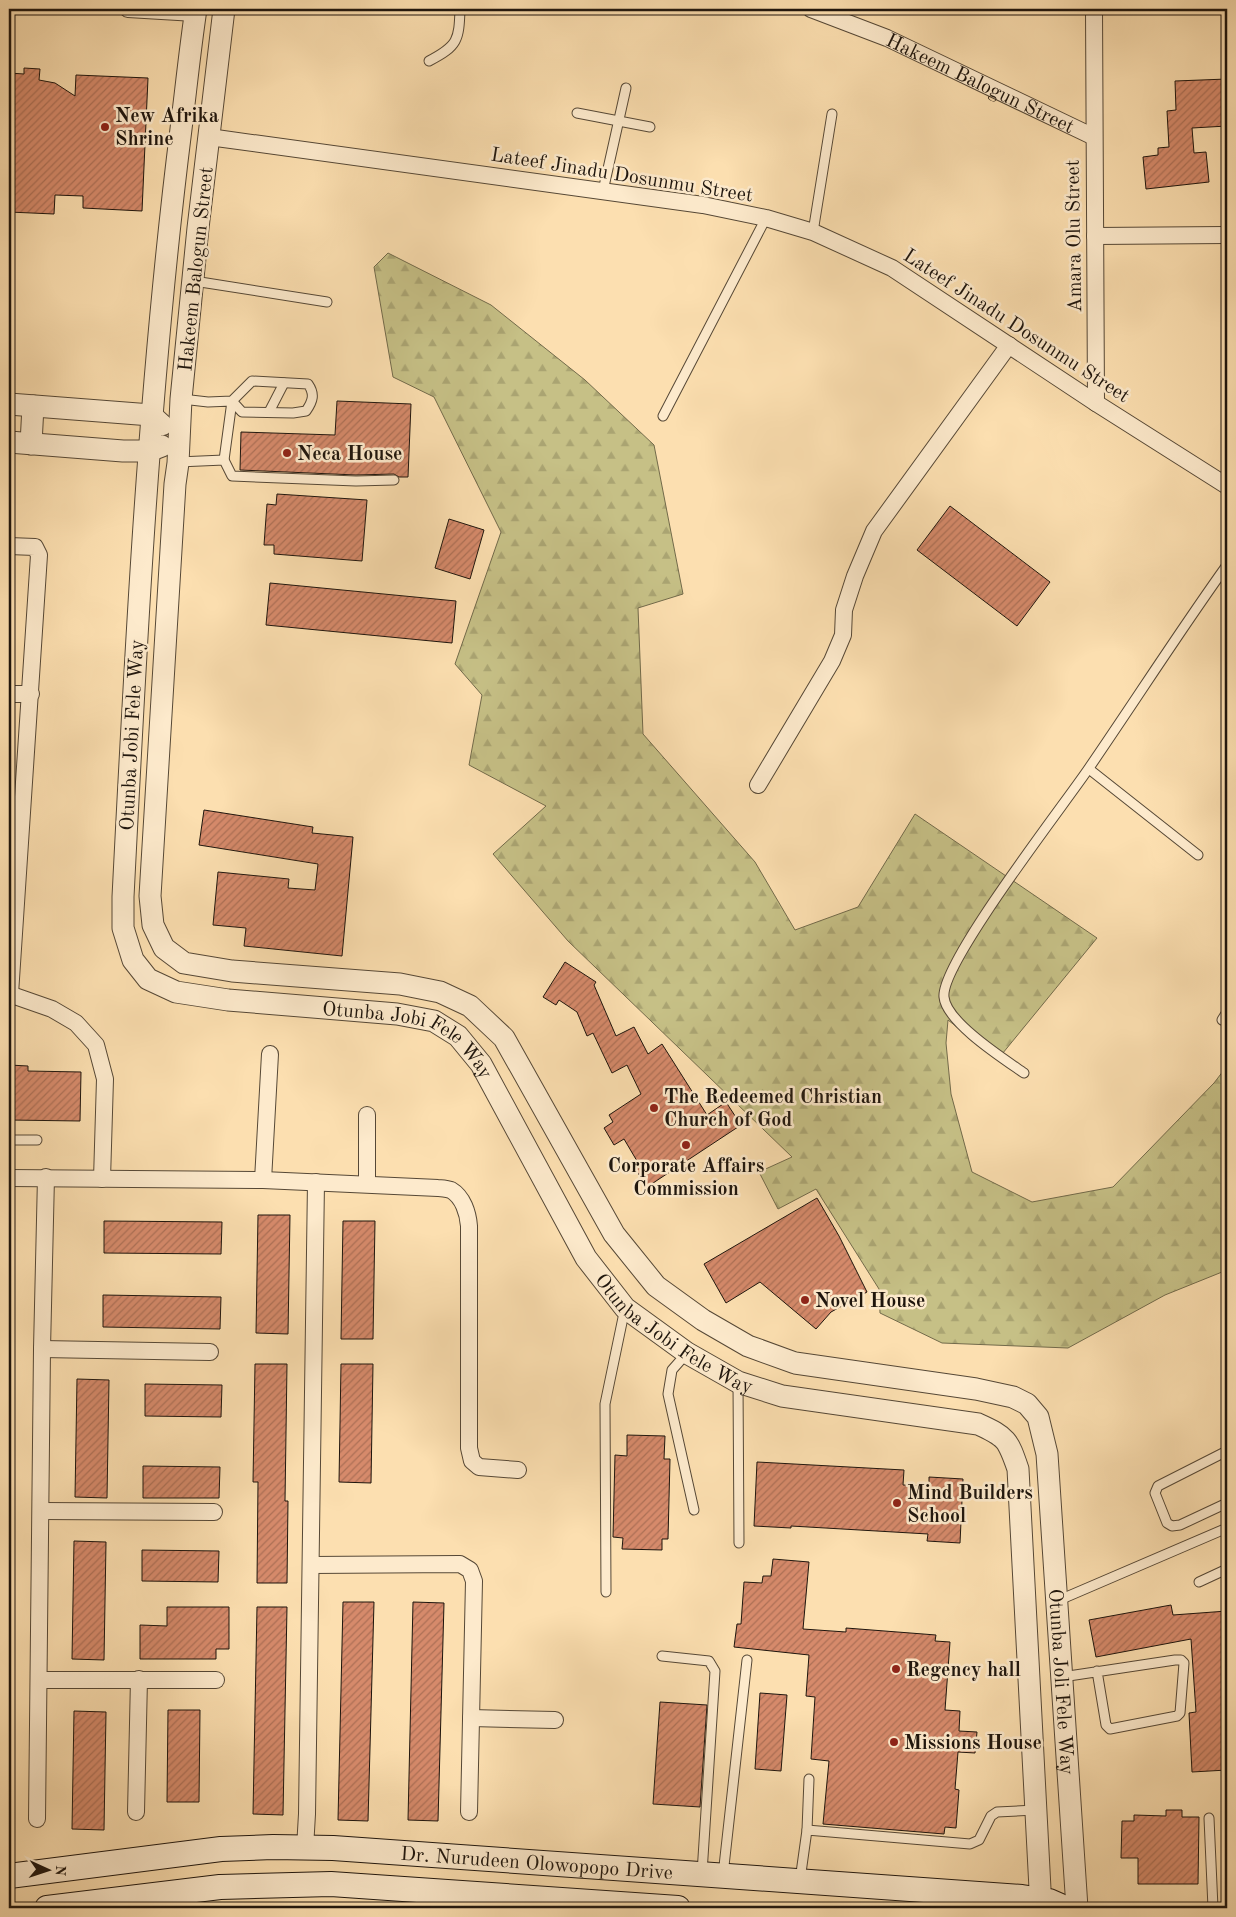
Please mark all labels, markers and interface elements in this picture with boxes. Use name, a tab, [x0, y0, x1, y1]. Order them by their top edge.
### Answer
street label: Hakeem Balogun Street	[882, 31, 1077, 138]
place label: New Afrika Shrine	[115, 107, 219, 150]
marker: New Afrika Shrine	[99, 121, 111, 133]
street label: Lateef Jinadu Dosunmu Street	[489, 145, 754, 207]
street label: Amara Olu Street	[1064, 159, 1086, 313]
street label: Hakeem Balogun Street	[176, 166, 218, 373]
street label: Lateef Jinadu Dosunmu Street	[899, 246, 1133, 407]
place label: Neca House	[297, 445, 402, 465]
marker: Neca House	[281, 447, 293, 459]
street label: Otunba Jobi Fele Way	[118, 639, 148, 831]
street label: Otunba Jobi Fele Way	[321, 1000, 495, 1083]
place label: The Redeemed Christian Church of God	[664, 1088, 882, 1131]
marker: The Redeemed Christian Church of God	[648, 1102, 660, 1114]
marker: Corporate Affairs Commission	[680, 1139, 692, 1151]
place label: Corporate Affairs Commission	[608, 1157, 764, 1200]
street label: Otunba Jobi Fele Way	[590, 1271, 755, 1398]
place label: Novel House	[815, 1292, 925, 1312]
marker: Novel House	[799, 1294, 811, 1306]
place label: Mind Builders School	[907, 1484, 1033, 1527]
marker: Mind Builders School	[891, 1497, 903, 1509]
street label: Otunba Joli Fele Way	[1044, 1588, 1076, 1776]
place label: Regency hall	[906, 1661, 1021, 1681]
marker: Regency hall	[890, 1663, 902, 1675]
place label: Missions House	[904, 1734, 1042, 1754]
marker: Missions House	[888, 1736, 900, 1748]
north arrow	[22, 1844, 72, 1894]
street label: Dr. Nurudeen Olowopopo Drive	[400, 1845, 673, 1884]
text: N	[53, 1865, 67, 1877]

